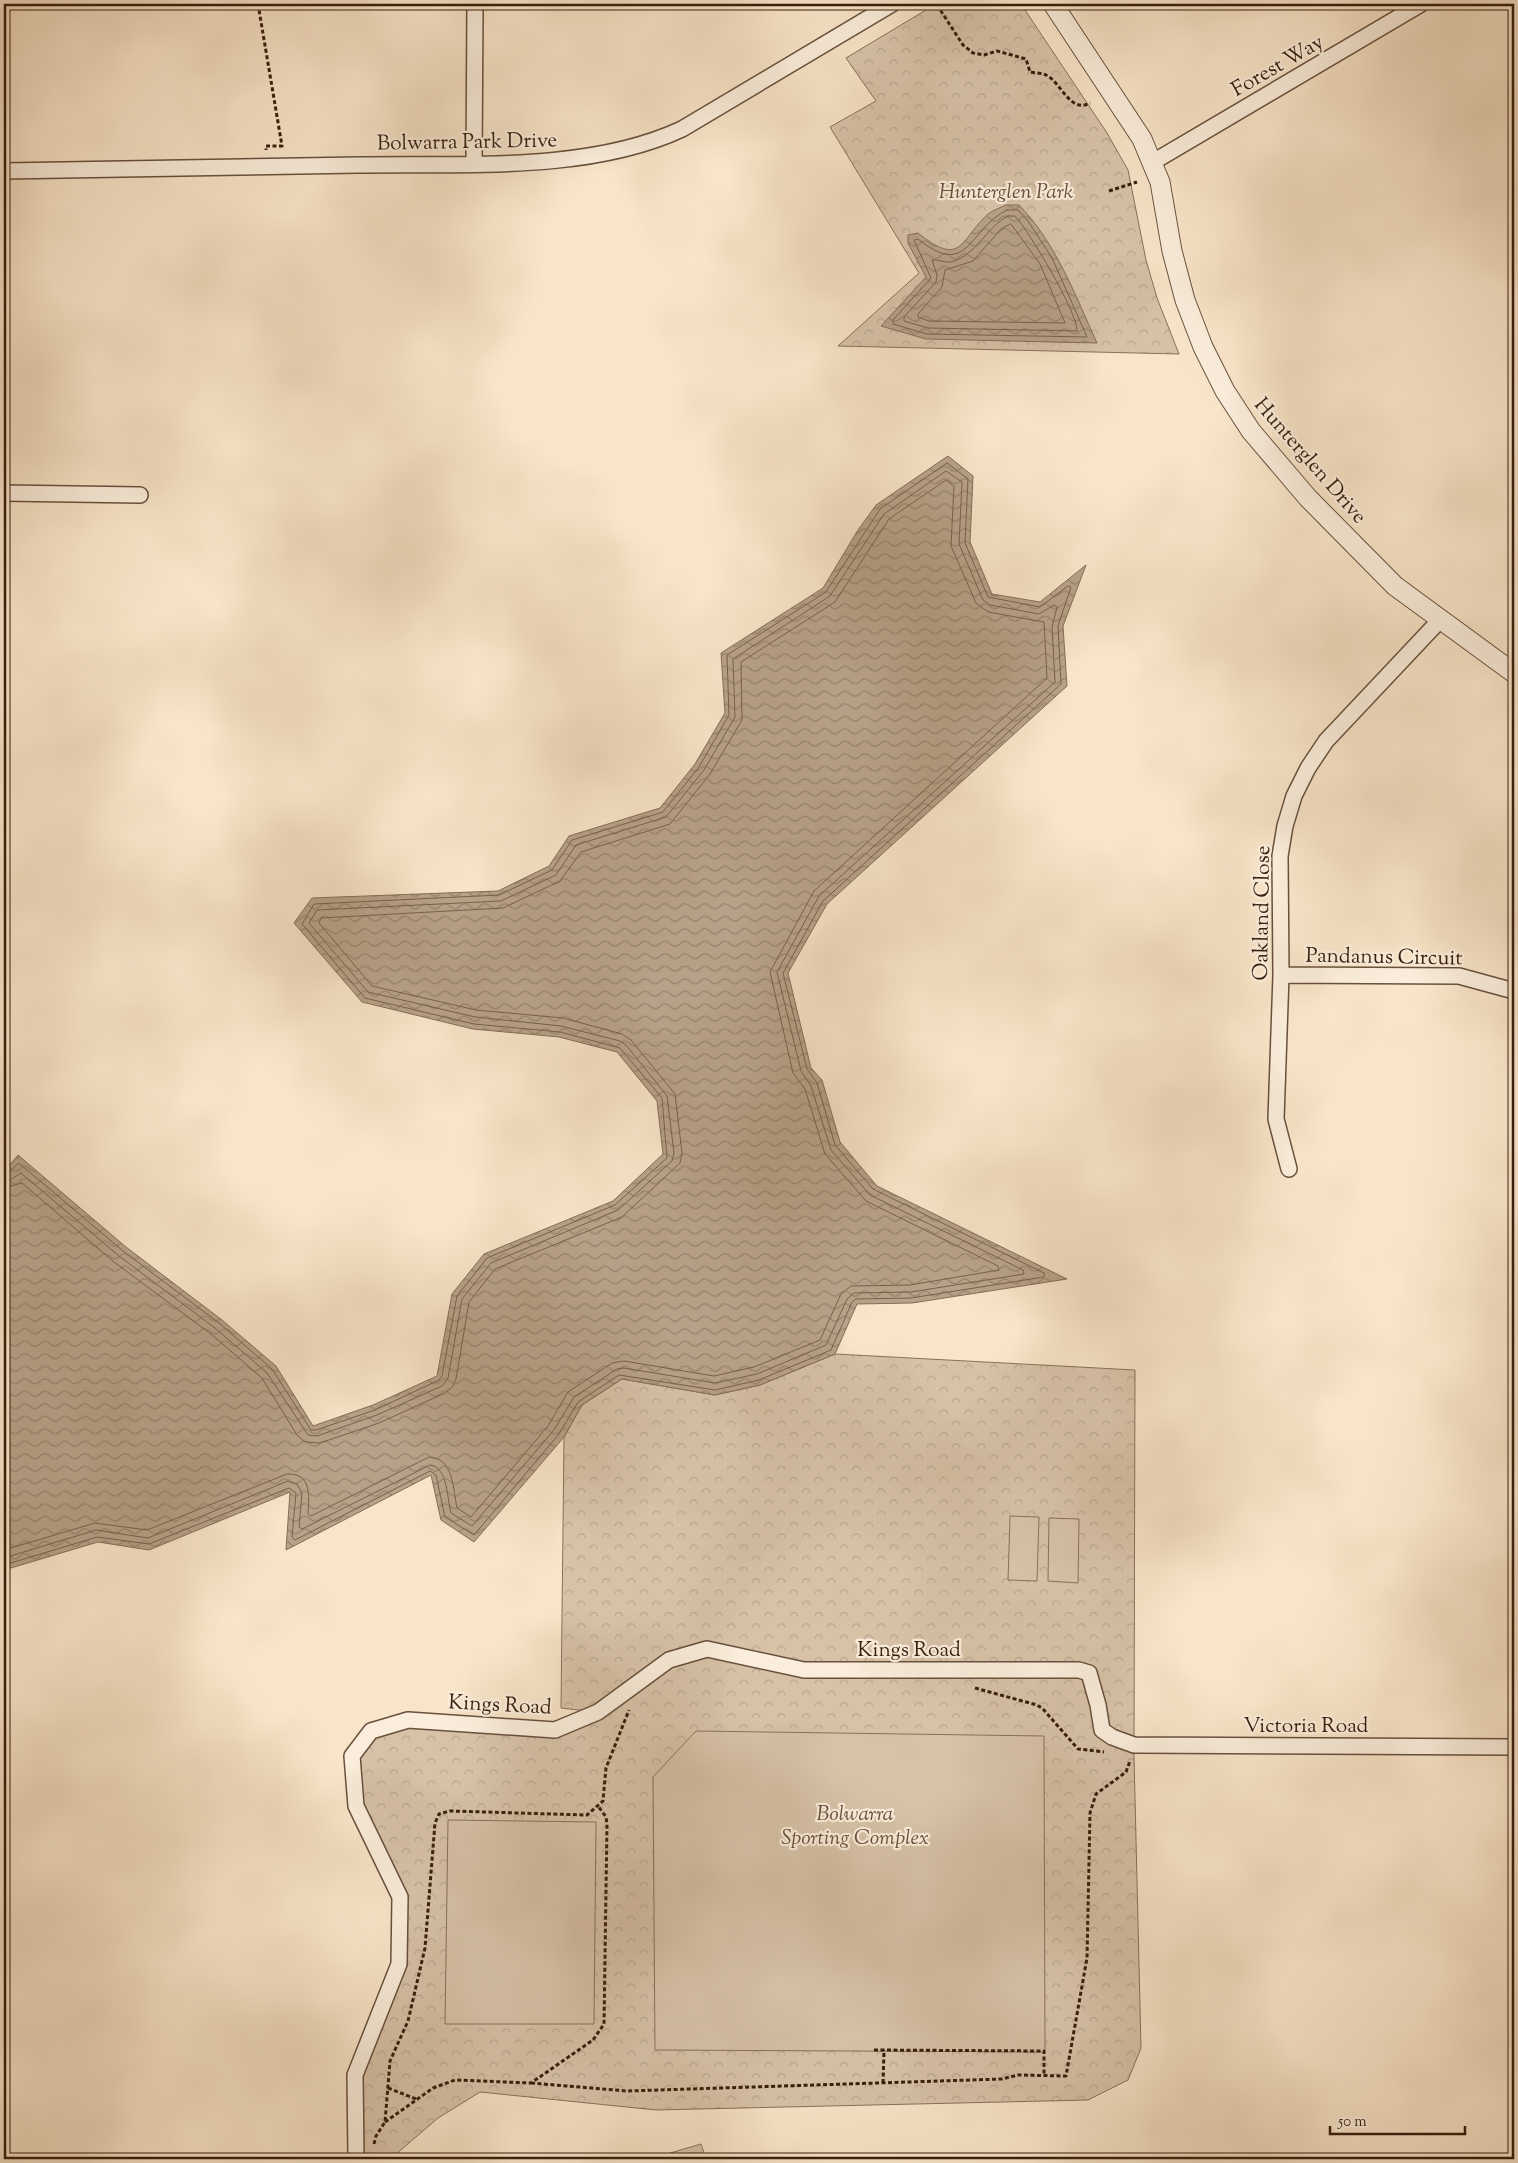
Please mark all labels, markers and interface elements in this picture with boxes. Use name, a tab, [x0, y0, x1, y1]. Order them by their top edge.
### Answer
street label: Forest Way	[1226, 28, 1330, 105]
street label: Bolwarra Park Drive	[377, 126, 557, 160]
park label: Hunterglen Park	[939, 178, 1074, 208]
street label: Hunterglen Drive	[1246, 392, 1373, 531]
street label: Oakland Close	[1247, 845, 1279, 981]
street label: Pandanus Circuit	[1305, 942, 1463, 974]
street label: Kings Road	[857, 1636, 961, 1666]
street label: Kings Road	[447, 1688, 553, 1724]
street label: Victoria Road	[1244, 1712, 1369, 1742]
park label: Bolwarra Sporting Complex	[781, 1800, 929, 1854]
scale bar	[1330, 2103, 1466, 2135]
text: 50 m	[1337, 2112, 1367, 2133]

